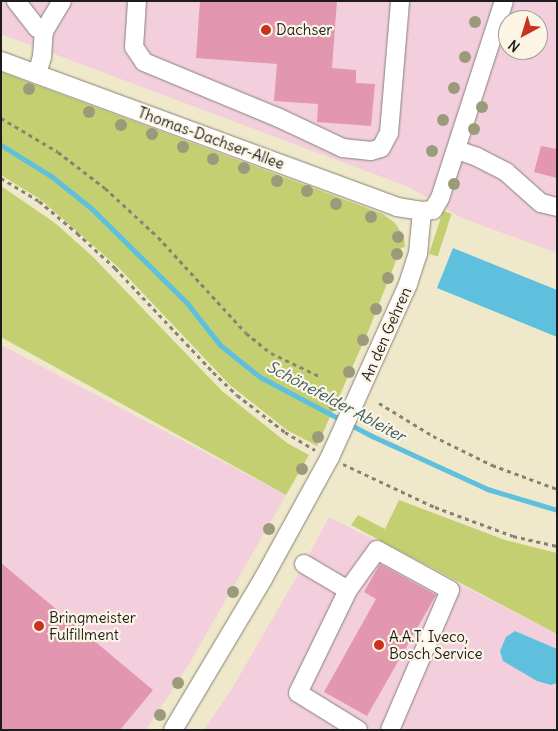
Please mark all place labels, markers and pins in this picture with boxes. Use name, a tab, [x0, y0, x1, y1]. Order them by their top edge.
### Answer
place label: Dachser	[276, 21, 332, 39]
marker: Dachser	[260, 24, 272, 36]
place label: Bringmeister Fulfillment	[49, 608, 136, 643]
marker: Bringmeister Fulfillment	[33, 620, 45, 632]
place label: A.A.T. Iveco, Bosch Service	[389, 627, 483, 662]
marker: A.A.T. Iveco, Bosch Service	[373, 639, 385, 651]

